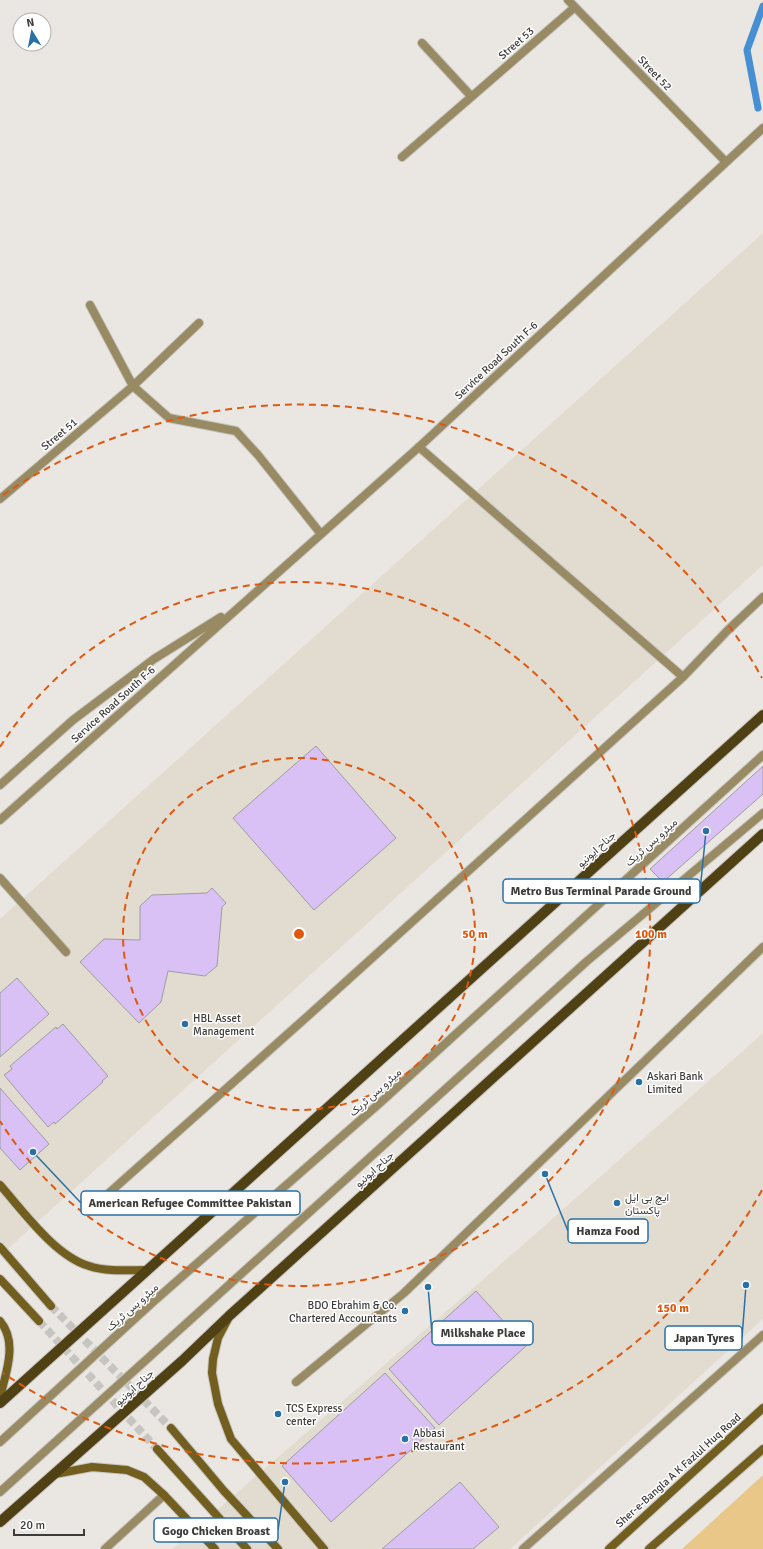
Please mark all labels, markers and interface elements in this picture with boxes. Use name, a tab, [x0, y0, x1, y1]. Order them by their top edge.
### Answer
north arrow	[12, 12, 52, 52]
text: N	[25, 16, 35, 30]
street label: Street 53	[496, 24, 537, 62]
street label: Street 52	[635, 53, 674, 93]
street label: Service Road South F-6	[452, 319, 540, 402]
street label: Street 51	[39, 416, 80, 453]
street label: Service Road South F-6	[69, 663, 158, 745]
street label: میٹرو بس ٹریک	[623, 816, 680, 869]
street label: جناح ایونیو	[574, 829, 619, 871]
callout: Metro Bus Terminal Parade Ground	[503, 879, 700, 903]
text: Metro Bus Terminal Parade Ground	[510, 884, 692, 899]
centre of rings	[292, 927, 306, 941]
text: 50 m	[462, 927, 488, 942]
text: 100 m	[635, 927, 667, 942]
place label: HBL Asset Management	[193, 1012, 255, 1038]
marker: HBL Asset Management	[180, 1019, 190, 1029]
street label: میٹرو بس ٹریک	[347, 1066, 404, 1119]
place label: Askari Bank Limited	[647, 1070, 704, 1096]
marker: Askari Bank Limited	[634, 1077, 644, 1087]
street label: جناح ایونیو	[352, 1149, 397, 1191]
callout: American Refugee Committee Pakistan	[81, 1191, 300, 1215]
place label: ایچ بی ایل پاکستان	[625, 1191, 669, 1218]
text: American Refugee Committee Pakistan	[88, 1196, 292, 1211]
marker: ایچ بی ایل پاکستان	[612, 1198, 622, 1208]
callout: Hamza Food	[568, 1219, 648, 1243]
text: Hamza Food	[576, 1224, 640, 1239]
street label: میٹرو بس ٹریک	[104, 1281, 161, 1334]
place label: BDO Ebrahim & Co. Chartered Accountants	[289, 1299, 397, 1325]
text: 150 m	[657, 1301, 689, 1316]
marker: BDO Ebrahim & Co. Chartered Accountants	[400, 1306, 410, 1316]
callout: Milkshake Place	[432, 1321, 533, 1345]
text: Milkshake Place	[441, 1326, 525, 1341]
callout: Japan Tyres	[665, 1326, 742, 1350]
text: Japan Tyres	[674, 1331, 735, 1346]
street label: جناح ایونیو	[112, 1367, 157, 1409]
place label: TCS Express center	[286, 1402, 343, 1428]
marker: TCS Express center	[273, 1409, 283, 1419]
street label: Sher-e-Bangla A K Fazlul Huq Road	[613, 1411, 744, 1530]
place label: Abbasi Restaurant	[413, 1427, 465, 1453]
marker: Abbasi Restaurant	[400, 1434, 410, 1444]
scale bar	[14, 1511, 84, 1537]
text: 20 m	[20, 1518, 45, 1533]
callout: Gogo Chicken Broast	[154, 1518, 278, 1542]
text: Gogo Chicken Broast	[162, 1524, 270, 1539]

